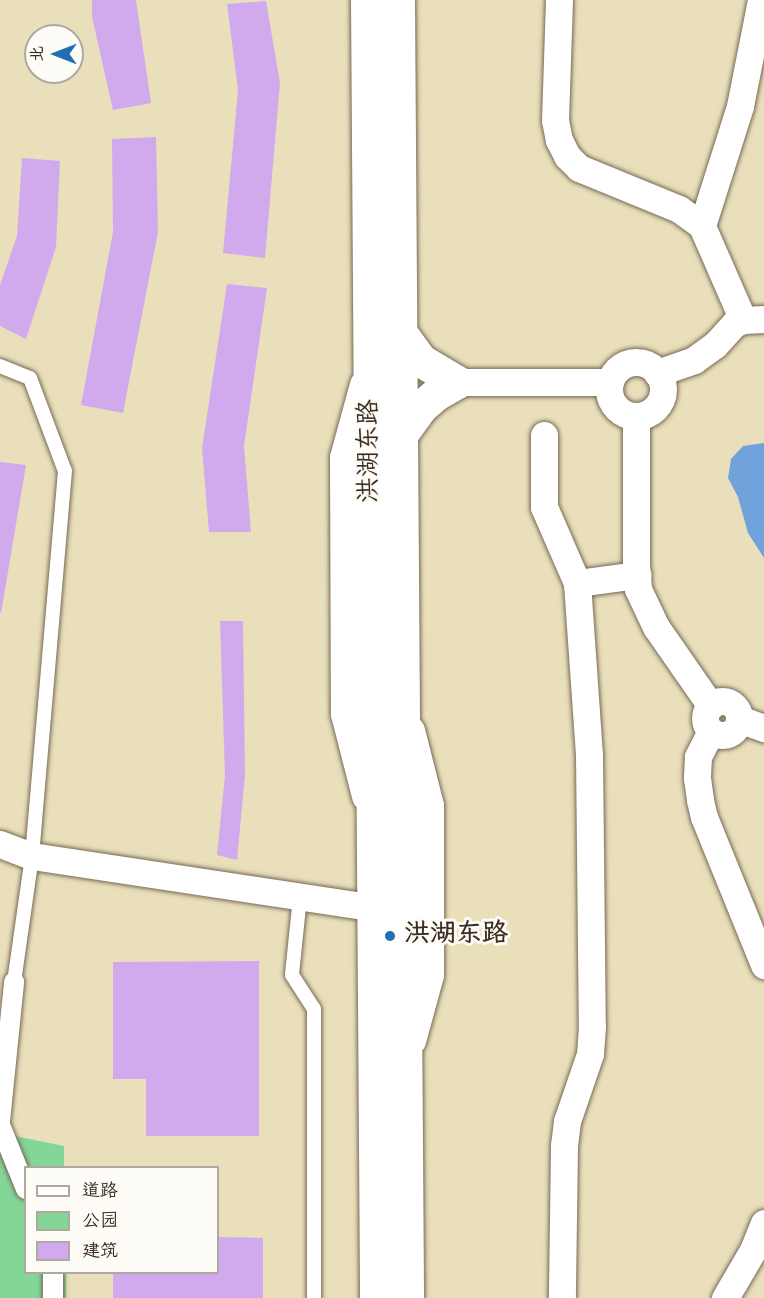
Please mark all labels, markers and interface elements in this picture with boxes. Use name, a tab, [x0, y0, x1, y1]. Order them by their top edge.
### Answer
north arrow	[24, 24, 84, 84]
text: 北	[26, 46, 50, 62]
street label: 洪湖东路	[355, 399, 387, 503]
place label: 洪湖东路	[404, 920, 508, 952]
marker: 洪湖东路	[381, 927, 399, 945]
legend	[24, 1166, 219, 1274]
text: 道路	[82, 1179, 118, 1205]
text: 公园	[82, 1209, 118, 1235]
text: 建筑	[82, 1239, 118, 1265]

